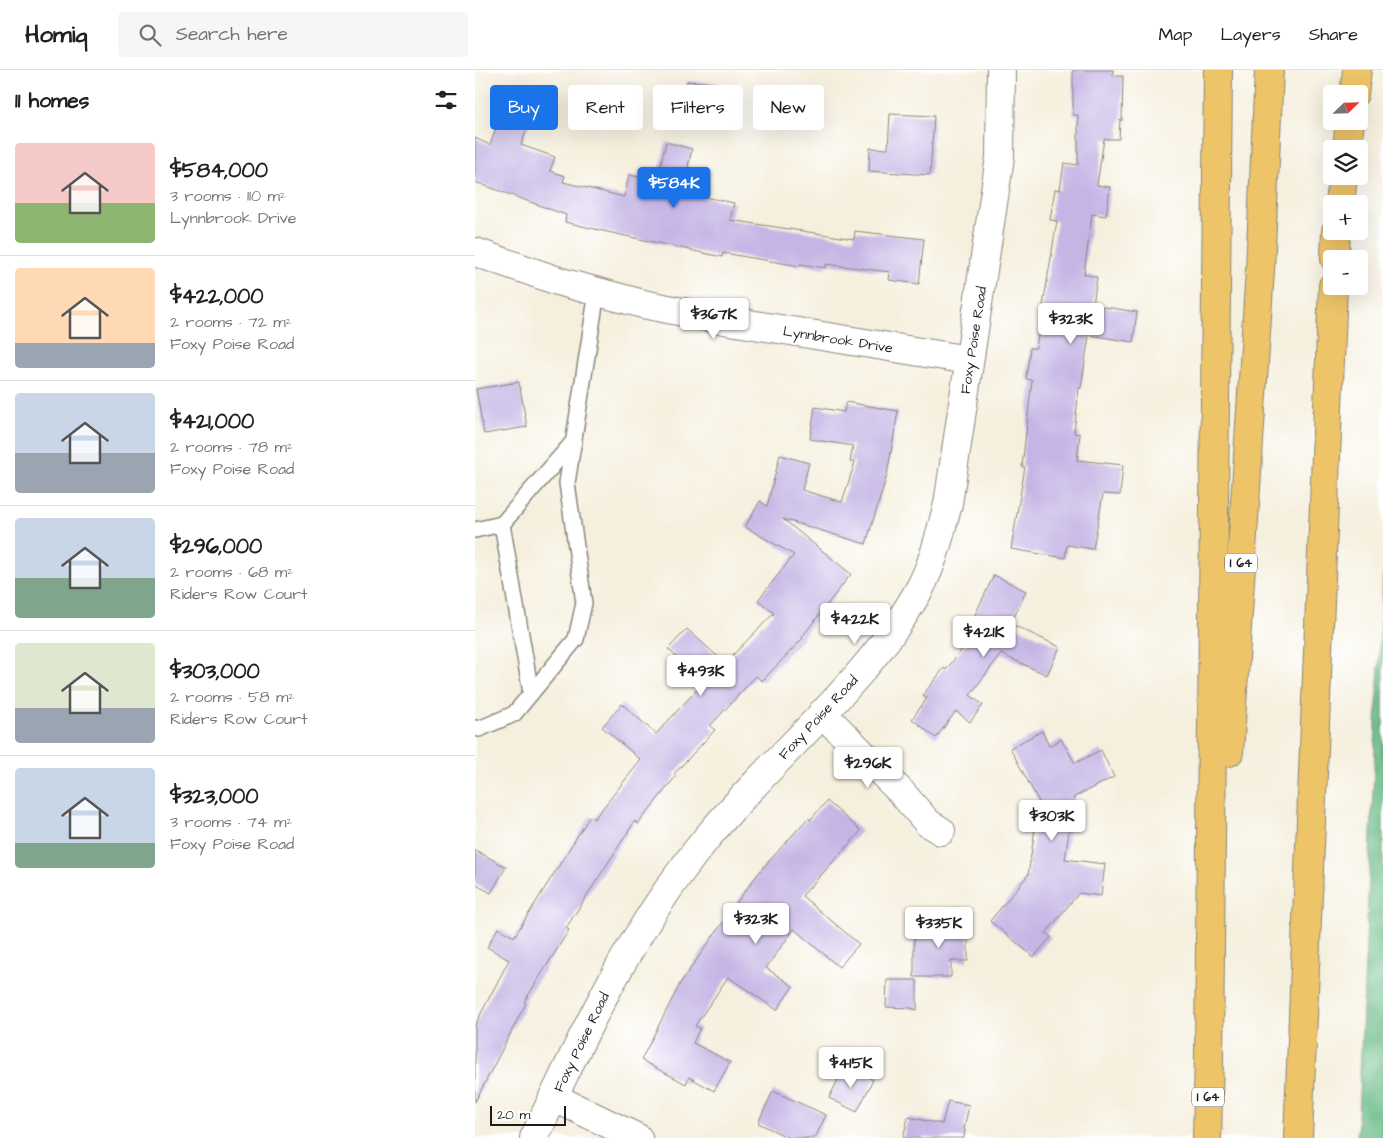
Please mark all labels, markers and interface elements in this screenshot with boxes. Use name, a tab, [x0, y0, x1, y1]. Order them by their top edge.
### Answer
search box	[118, 12, 468, 57]
text: Homiq	[25, 18, 88, 52]
icon: search	[136, 21, 164, 49]
text: Search here	[176, 21, 288, 48]
text: Map	[1158, 22, 1192, 47]
text: Layers	[1220, 22, 1281, 47]
text: Share	[1309, 22, 1358, 47]
chip: Buy	[490, 85, 558, 130]
chip: Rent	[568, 85, 643, 130]
chip: Filters	[653, 85, 743, 130]
chip: New	[753, 85, 824, 130]
north arrow	[1323, 85, 1367, 130]
map controls	[1323, 85, 1368, 295]
text: 11 homes	[15, 86, 89, 115]
icon: filters	[432, 86, 460, 114]
button: layers	[1323, 140, 1368, 185]
text: $584,000	[170, 156, 268, 185]
icon: home	[55, 163, 115, 223]
pin: $584K	[639, 166, 709, 209]
text: $584K	[648, 172, 700, 194]
text: 3 rooms · 110 m²	[170, 185, 286, 207]
button: +	[1323, 195, 1368, 240]
text: Lynnbrook Drive	[170, 207, 296, 229]
button: −	[1323, 250, 1368, 295]
text: $422,000	[170, 282, 264, 311]
street label: Foxy Poise Road	[956, 285, 992, 395]
icon: home	[55, 288, 115, 348]
pin: $367K	[679, 298, 749, 340]
pin: $323K	[1036, 302, 1106, 345]
text: $367K	[691, 303, 737, 325]
text: $323K	[1049, 308, 1093, 330]
text: 2 rooms · 72 m²	[170, 311, 292, 333]
street label: Lynnbrook Drive	[782, 321, 894, 359]
text: Foxy Poise Road	[170, 333, 294, 355]
text: $421,000	[170, 407, 254, 436]
icon: home	[55, 413, 115, 473]
text: 2 rooms · 78 m²	[170, 436, 293, 458]
text: Foxy Poise Road	[170, 458, 294, 480]
text: $296,000	[170, 532, 262, 561]
icon: home	[55, 538, 115, 598]
road number: I 64	[1225, 553, 1257, 572]
text: 2 rooms · 68 m²	[170, 561, 293, 583]
text: Riders Row Court	[170, 583, 307, 605]
pin: $422K	[820, 602, 890, 645]
text: $422K	[831, 608, 879, 630]
pin: $421K	[949, 616, 1019, 658]
text: $421K	[964, 621, 1004, 643]
pin: $493K	[666, 654, 736, 697]
text: $303,000	[170, 657, 260, 686]
text: $493K	[678, 660, 724, 682]
icon: home	[55, 663, 115, 723]
street label: Foxy Poise Road	[774, 671, 863, 764]
text: 2 rooms · 58 m²	[170, 686, 295, 708]
text: Riders Row Court	[170, 708, 307, 730]
pin: $296K	[833, 746, 903, 789]
text: $296K	[845, 752, 891, 774]
text: $323,000	[170, 782, 259, 811]
icon: home	[55, 788, 115, 848]
pin: $303K	[1017, 800, 1087, 842]
text: $303K	[1030, 805, 1074, 827]
text: 3 rooms · 74 m²	[170, 811, 293, 833]
text: Foxy Poise Road	[170, 833, 294, 855]
pin: $323K	[721, 902, 791, 945]
pin: $335K	[904, 906, 974, 949]
text: $323K	[734, 908, 778, 930]
text: $335K	[916, 912, 962, 934]
street label: Foxy Poise Road	[549, 989, 615, 1096]
pin: $415K	[816, 1046, 886, 1089]
text: $415K	[830, 1052, 872, 1074]
road number: I 64	[1192, 1088, 1224, 1106]
scale bar	[490, 1103, 566, 1126]
text: 20 m	[497, 1105, 530, 1125]

